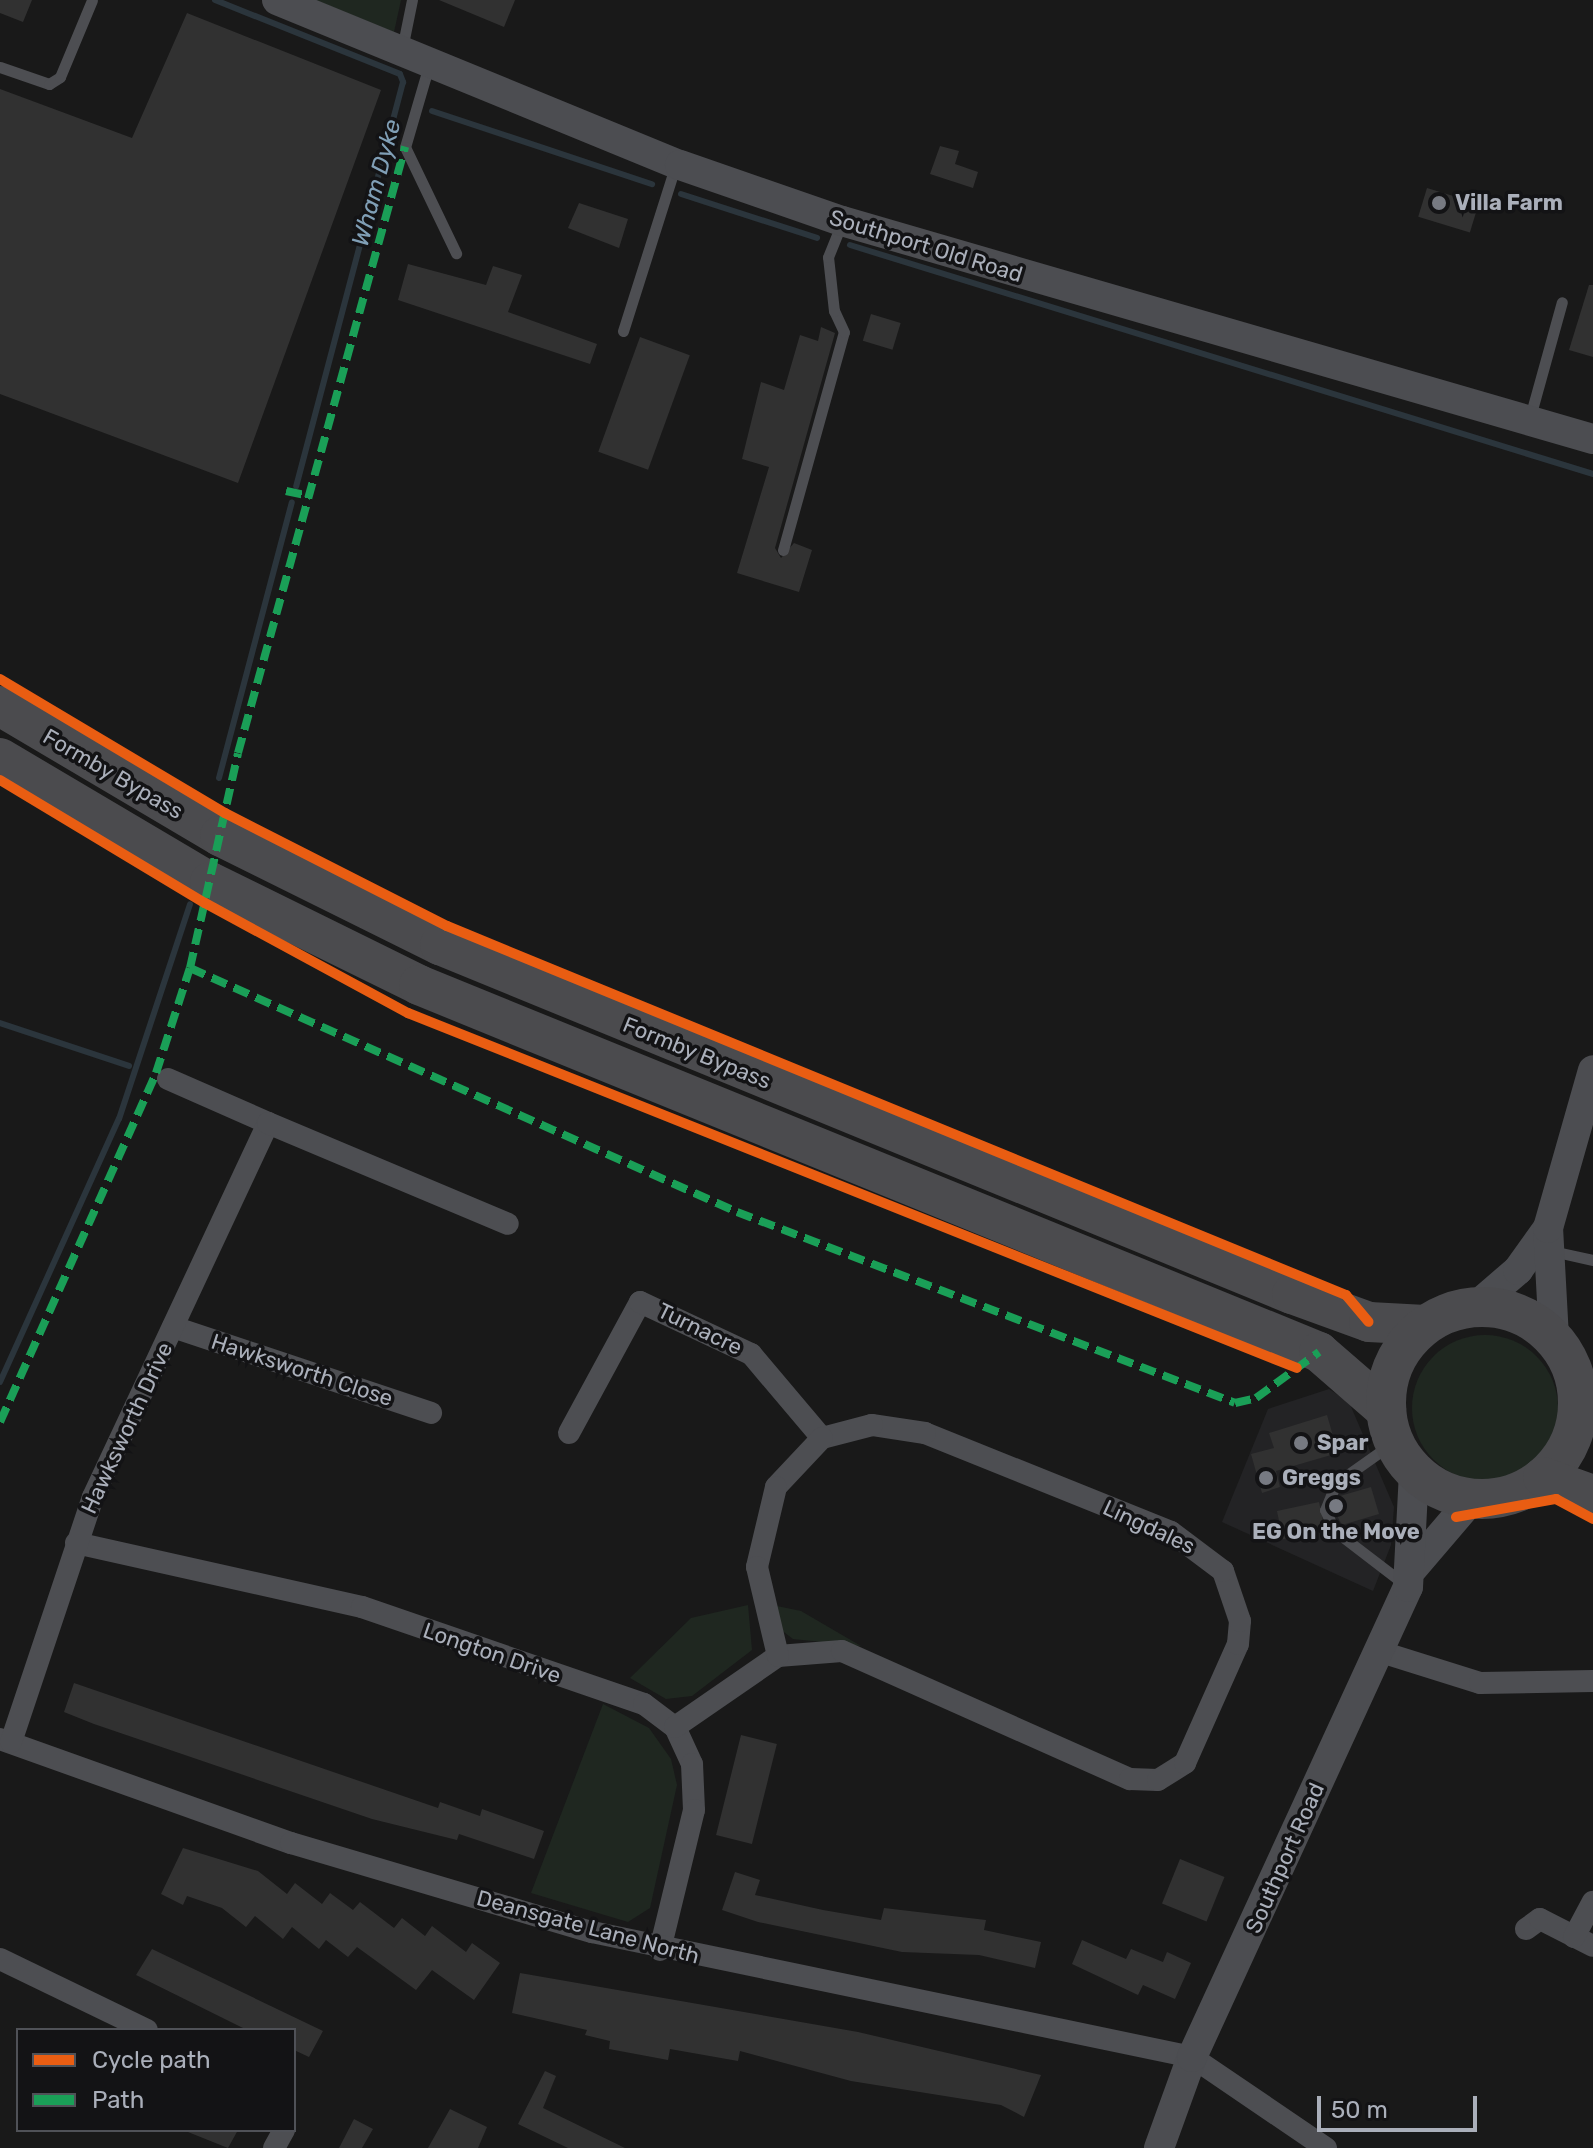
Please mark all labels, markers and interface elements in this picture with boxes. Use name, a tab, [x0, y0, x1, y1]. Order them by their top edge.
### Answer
water label: Wham Dyke	[346, 116, 408, 250]
place label: Villa Farm	[1455, 190, 1563, 216]
marker: Villa Farm	[1430, 194, 1448, 212]
street label: Southport Old Road	[826, 204, 1026, 288]
street label: Formby Bypass	[38, 723, 188, 825]
street label: Formby Bypass	[619, 1011, 775, 1095]
street label: Turnacre	[653, 1297, 747, 1361]
street label: Hawksworth Close	[208, 1328, 396, 1412]
street label: Hawksworth Drive	[76, 1338, 178, 1518]
place label: Spar	[1317, 1430, 1368, 1456]
marker: Spar	[1292, 1434, 1310, 1452]
place label: Greggs	[1282, 1465, 1361, 1491]
marker: Greggs	[1257, 1469, 1275, 1487]
street label: Lingdales	[1099, 1494, 1199, 1560]
marker: EG On the Move	[1327, 1497, 1345, 1515]
place label: EG On the Move	[1252, 1519, 1420, 1545]
street label: Longton Drive	[420, 1617, 564, 1689]
street label: Southport Road	[1240, 1779, 1330, 1937]
street label: Deansgate Lane North	[474, 1885, 702, 1969]
legend	[16, 2028, 296, 2132]
text: Cycle path	[92, 2046, 211, 2074]
scale bar	[1321, 2080, 1481, 2130]
text: Path	[92, 2086, 144, 2114]
text: 50 m	[1331, 2096, 1388, 2124]

